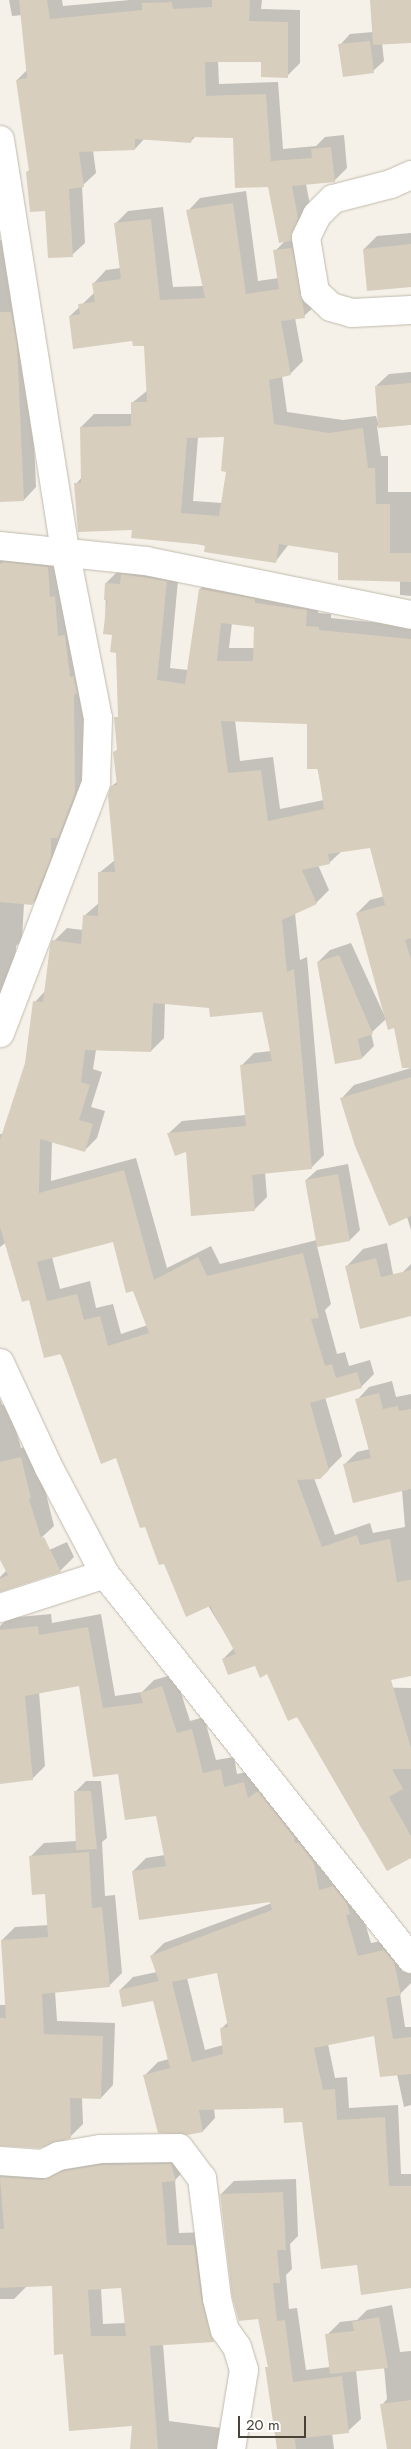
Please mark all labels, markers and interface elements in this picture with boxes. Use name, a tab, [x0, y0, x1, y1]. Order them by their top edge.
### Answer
scale bar	[241, 2406, 308, 2438]
text: 20 m	[246, 2414, 280, 2436]

